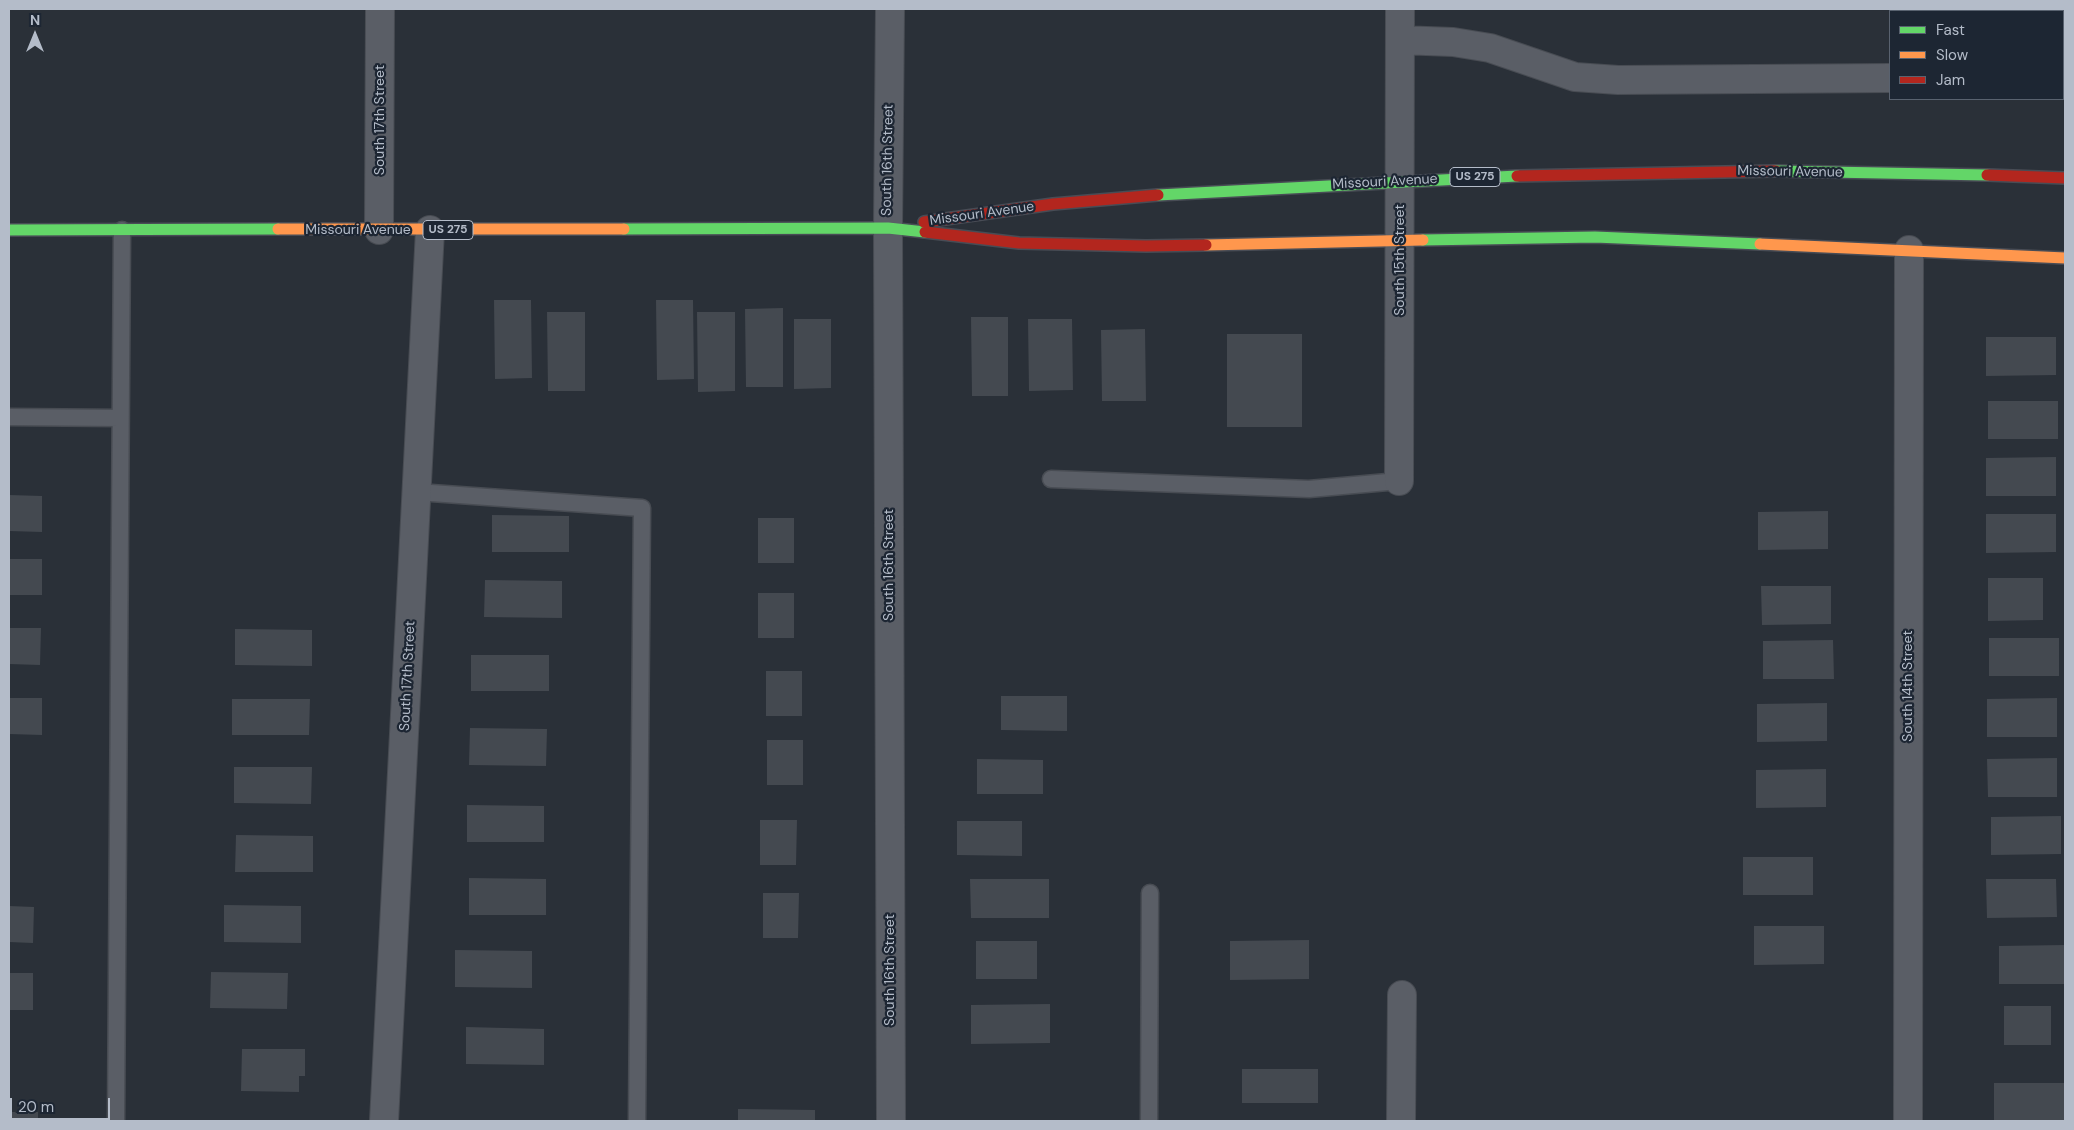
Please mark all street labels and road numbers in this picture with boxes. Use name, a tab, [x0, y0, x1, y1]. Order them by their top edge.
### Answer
street label: South 17th Street	[372, 65, 388, 175]
street label: South 16th Street	[879, 104, 897, 216]
street label: Missouri Avenue	[1737, 163, 1843, 181]
road number: US 275	[1450, 168, 1500, 186]
street label: Missouri Avenue	[1332, 171, 1438, 193]
street label: Missouri Avenue	[929, 198, 1035, 230]
street label: South 15th Street	[1392, 204, 1408, 316]
road number: US 275	[423, 220, 473, 240]
street label: Missouri Avenue	[305, 222, 411, 238]
street label: South 16th Street	[881, 509, 897, 621]
street label: South 17th Street	[397, 620, 419, 732]
street label: South 14th Street	[1900, 630, 1916, 742]
street label: South 16th Street	[882, 914, 898, 1026]

